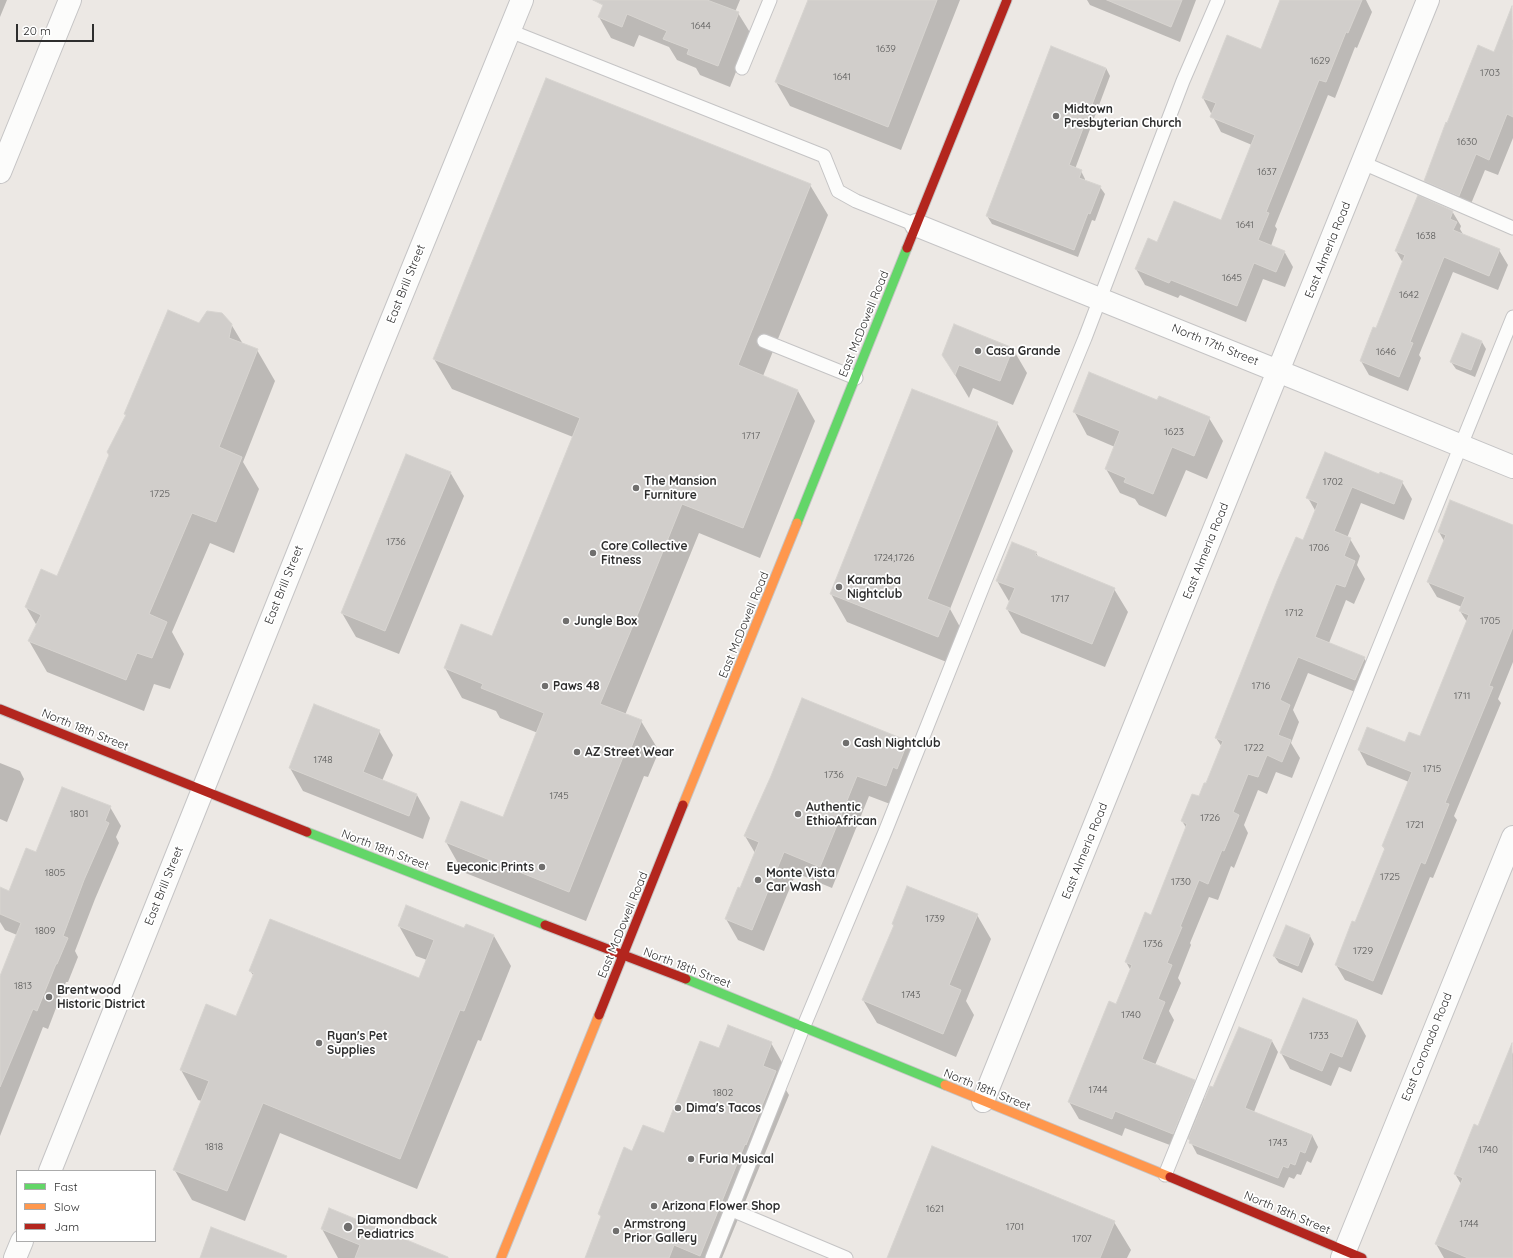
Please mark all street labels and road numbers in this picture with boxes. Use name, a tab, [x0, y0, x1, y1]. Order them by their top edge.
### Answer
street label: East Almeria Road	[1302, 200, 1354, 300]
street label: East Brill Street	[384, 243, 428, 325]
street label: East McDowell Road	[836, 269, 892, 379]
street label: North 17th Street	[1170, 321, 1260, 369]
street label: East Almeria Road	[1180, 501, 1232, 601]
street label: East Brill Street	[262, 544, 306, 626]
street label: East McDowell Road	[716, 570, 772, 680]
street label: North 18th Street	[39, 706, 131, 754]
street label: East Almeria Road	[1059, 801, 1111, 901]
street label: North 18th Street	[339, 827, 431, 873]
street label: East Brill Street	[142, 845, 186, 927]
street label: East McDowell Road	[595, 870, 651, 980]
street label: North 18th Street	[641, 945, 733, 991]
street label: East Coronado Road	[1399, 991, 1455, 1103]
street label: North 18th Street	[941, 1066, 1033, 1114]
street label: North 18th Street	[1242, 1188, 1332, 1238]

